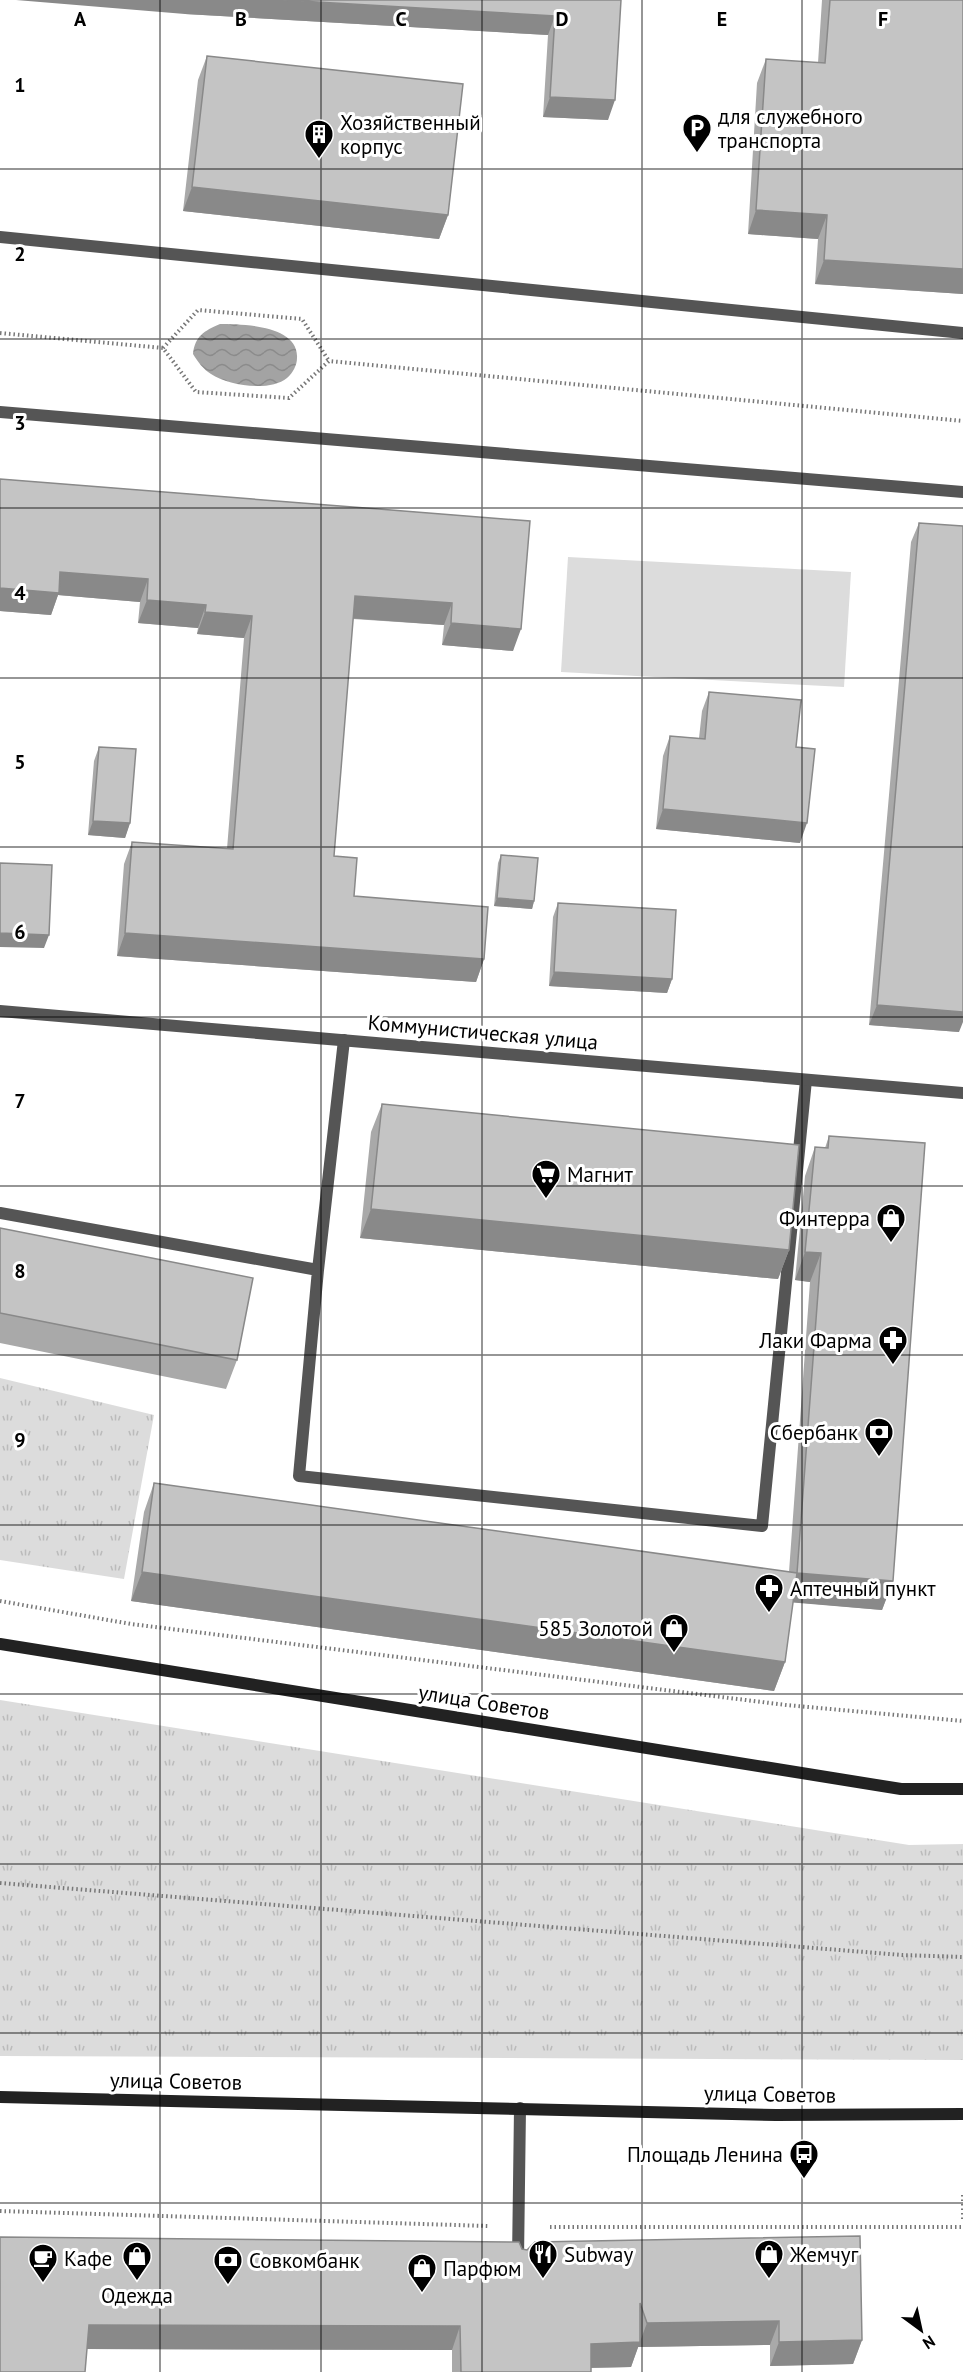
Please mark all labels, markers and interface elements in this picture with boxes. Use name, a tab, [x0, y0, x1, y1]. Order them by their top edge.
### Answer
text: A	[74, 6, 87, 32]
text: B	[235, 6, 247, 32]
text: C	[395, 6, 407, 32]
text: D	[556, 6, 569, 32]
text: E	[717, 6, 727, 32]
text: F	[878, 6, 888, 32]
text: 1	[14, 72, 26, 98]
place label: для служебного транспорта	[718, 103, 863, 154]
place label: Хозяйственный корпус	[340, 109, 481, 160]
parking icon: для служебного транспорта	[681, 112, 713, 154]
building icon: Хозяйственный корпус	[303, 118, 335, 160]
text: 2	[14, 241, 26, 267]
text: 3	[14, 410, 26, 436]
text: 4	[14, 580, 26, 606]
text: 5	[14, 749, 26, 775]
text: 6	[14, 919, 26, 945]
street label: Коммунистическая улица	[367, 1008, 599, 1056]
text: 7	[14, 1088, 26, 1114]
supermarket icon: Магнит	[530, 1158, 562, 1200]
place label: Магнит	[567, 1161, 634, 1188]
shop icon: Финтерра	[875, 1202, 907, 1244]
place label: Финтерра	[779, 1205, 870, 1232]
text: 8	[14, 1258, 26, 1284]
pharmacy icon: Лаки Фарма	[877, 1324, 909, 1366]
place label: Лаки Фарма	[758, 1327, 872, 1354]
bank icon: Сбербанк	[863, 1416, 895, 1458]
place label: Сбербанк	[770, 1419, 858, 1446]
text: 9	[14, 1427, 26, 1453]
pharmacy icon: Аптечный пункт	[753, 1572, 785, 1614]
place label: Аптечный пункт	[790, 1575, 936, 1602]
shop icon: 585 Золотой	[658, 1612, 690, 1654]
place label: 585 Золотой	[538, 1615, 653, 1642]
street label: улица Советов	[416, 1678, 552, 1726]
street label: улица Советов	[110, 2066, 242, 2096]
street label: улица Советов	[704, 2079, 836, 2109]
bus stop icon: Площадь Ленина	[788, 2138, 820, 2180]
place label: Площадь Ленина	[627, 2141, 783, 2168]
restaurant icon: Subway	[527, 2238, 559, 2280]
shop icon: Жемчуг	[753, 2238, 785, 2280]
shop icon: Одежда	[121, 2240, 153, 2282]
place label: Subway	[564, 2241, 633, 2268]
place label: Жемчуг	[789, 2241, 858, 2268]
cafe icon: Кафе	[27, 2242, 59, 2284]
bank icon: Совкомбанк	[212, 2244, 244, 2286]
place label: Кафе	[64, 2245, 112, 2272]
place label: Совкомбанк	[249, 2247, 360, 2274]
shop icon: Парфюм	[406, 2252, 438, 2294]
place label: Парфюм	[443, 2255, 522, 2282]
place label: Одежда	[101, 2282, 173, 2309]
north arrow	[891, 2300, 951, 2360]
text: N	[919, 2331, 939, 2354]

